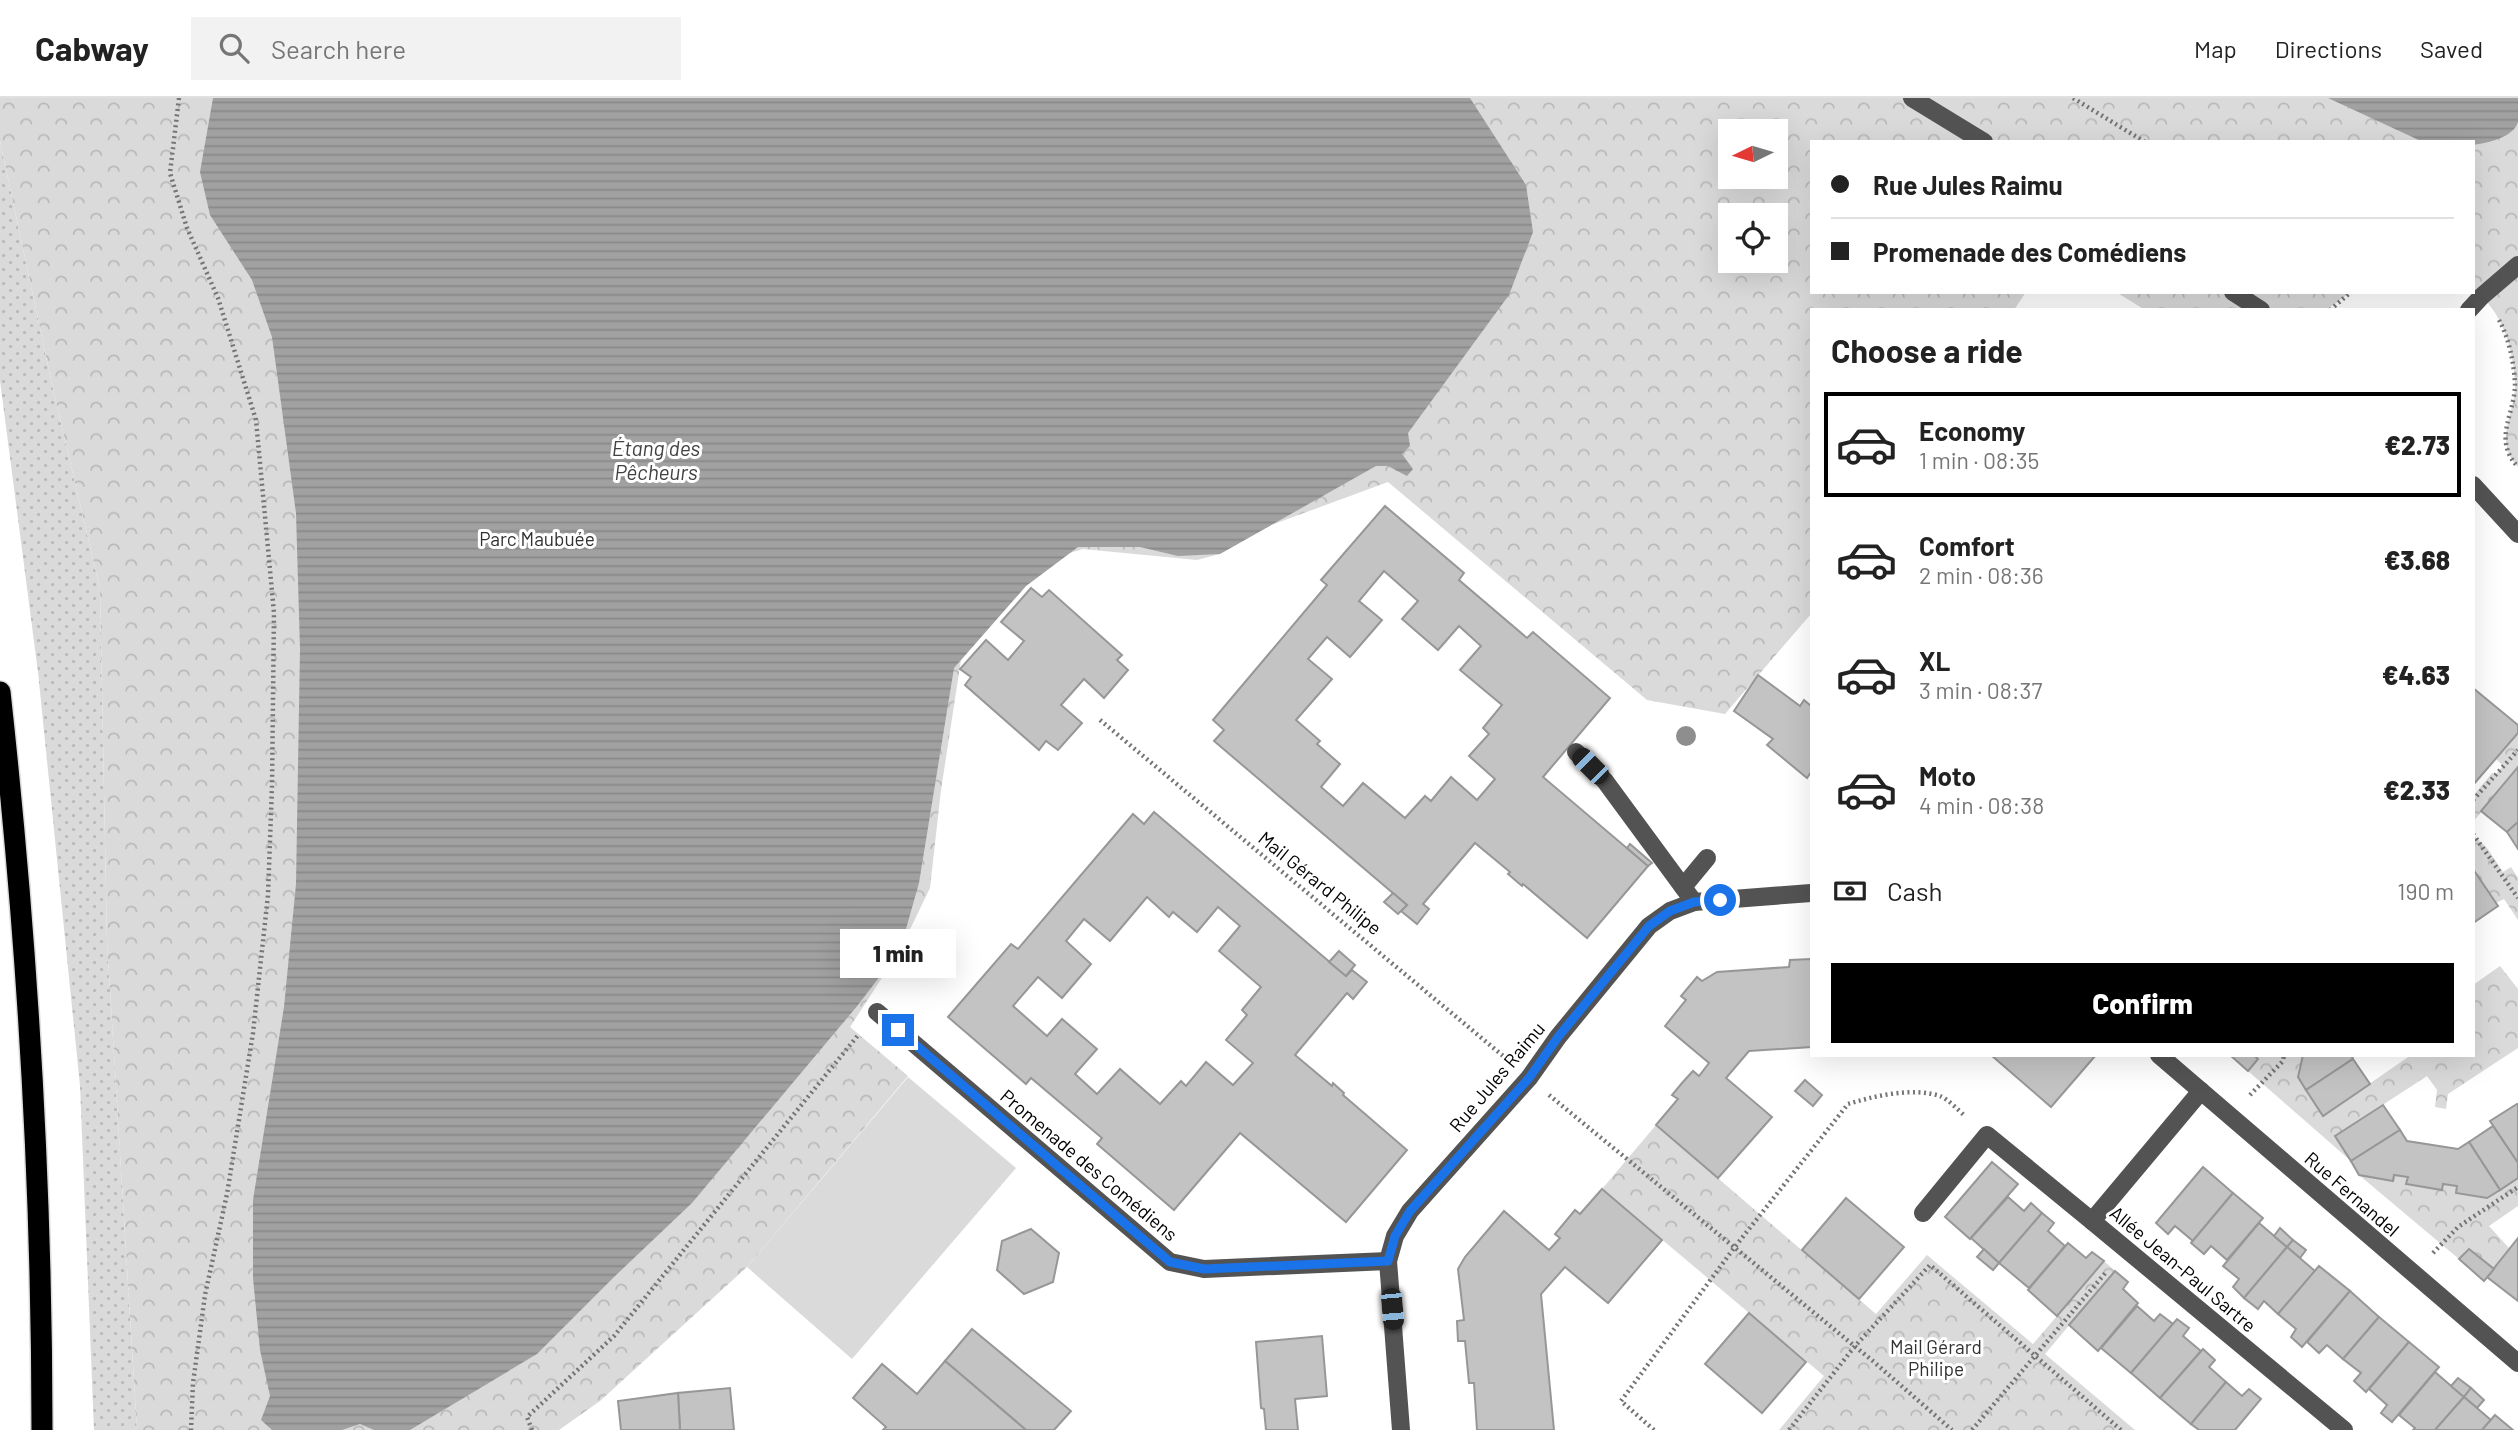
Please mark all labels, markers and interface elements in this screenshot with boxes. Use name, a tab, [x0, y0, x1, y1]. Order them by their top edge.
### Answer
search box	[191, 17, 681, 80]
text: Cabway	[35, 28, 149, 68]
icon: search	[215, 29, 253, 67]
text: Search here	[271, 33, 406, 64]
text: Map	[2194, 34, 2237, 63]
text: Directions	[2275, 34, 2382, 63]
text: Saved	[2420, 34, 2483, 63]
north arrow	[1718, 119, 1788, 189]
map controls	[1718, 119, 1788, 273]
text: Rue Jules Raimu	[1873, 169, 2063, 200]
button: locate	[1718, 203, 1788, 273]
text: Promenade des Comédiens	[1873, 236, 2186, 267]
text: Choose a ride	[1831, 331, 2023, 369]
icon: car	[1835, 413, 1898, 476]
text: Economy	[1919, 415, 2025, 446]
text: €2.73	[2384, 429, 2450, 460]
water label: Étang des Pêcheurs	[612, 435, 700, 484]
text: 1 min · 08:35	[1919, 446, 2039, 474]
park label: Parc Maubuée	[479, 527, 595, 550]
icon: car	[1835, 528, 1898, 591]
text: Comfort	[1919, 530, 2015, 561]
text: €3.68	[2384, 544, 2450, 575]
text: 2 min · 08:36	[1919, 561, 2044, 589]
icon: car	[1835, 643, 1898, 706]
text: XL	[1919, 645, 1950, 676]
text: €4.63	[2382, 659, 2450, 690]
text: 3 min · 08:37	[1919, 676, 2042, 704]
car	[1568, 744, 1613, 788]
icon: car	[1835, 758, 1898, 821]
text: Moto	[1919, 760, 1976, 791]
text: €2.33	[2383, 774, 2450, 805]
text: 4 min · 08:38	[1919, 791, 2044, 819]
street label: Mail Gérard Philipe	[1254, 826, 1386, 939]
icon: cash	[1831, 872, 1869, 910]
text: Cash	[1887, 875, 1942, 906]
text: 190 m	[2397, 877, 2454, 905]
route start	[1704, 884, 1736, 916]
callout: 1 min	[840, 928, 956, 978]
text: 1 min	[873, 939, 923, 967]
button: Confirm	[1831, 963, 2454, 1043]
route end	[882, 1014, 914, 1046]
street label: Rue Jules Raimu	[1444, 1017, 1549, 1136]
street label: Promenade des Comédiens	[996, 1084, 1182, 1245]
street label: Rue Fernandel	[2300, 1146, 2404, 1241]
street label: Allée Jean-Paul Sartre	[2106, 1201, 2261, 1336]
car	[1380, 1287, 1405, 1331]
park label: Mail Gérard Philipe	[1890, 1335, 1982, 1380]

